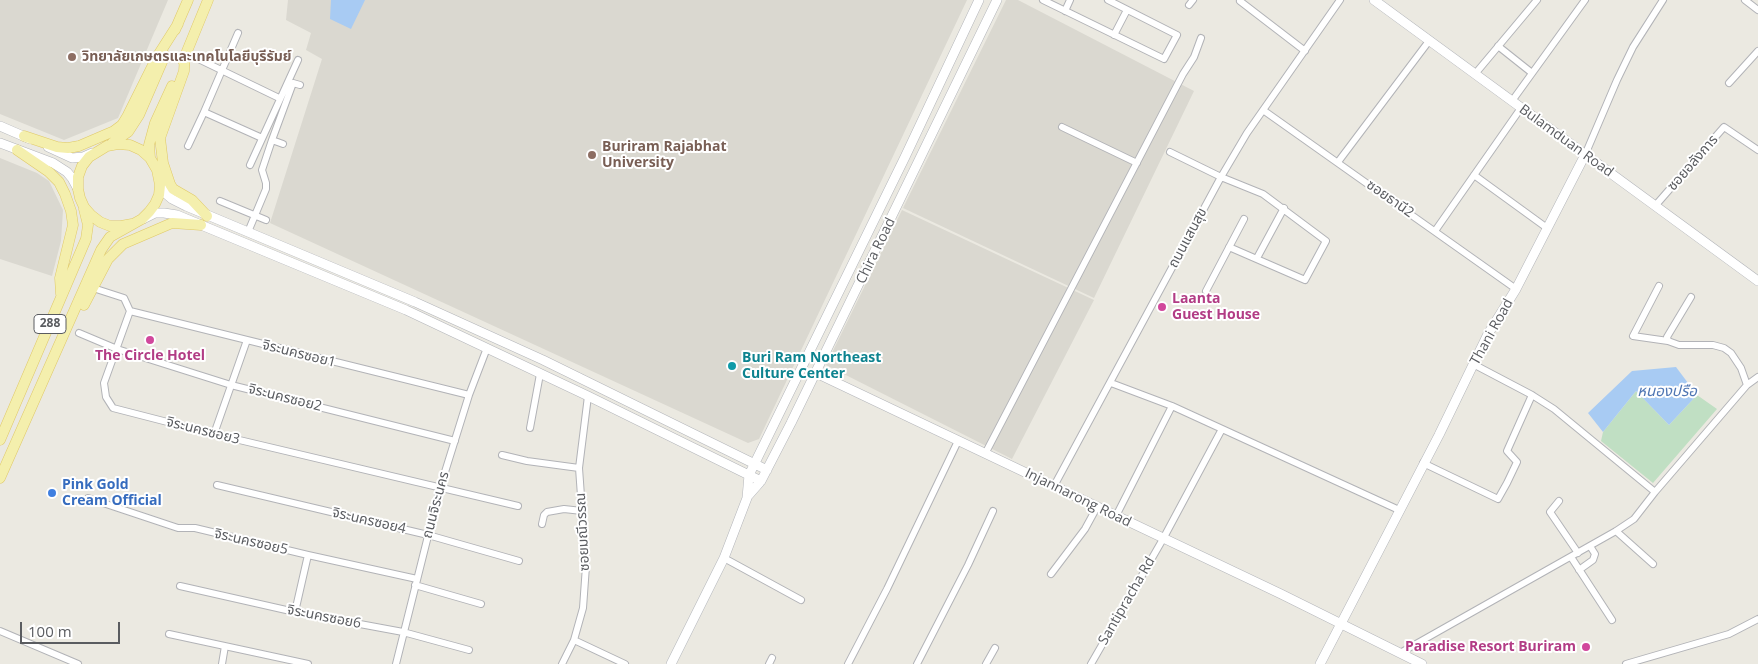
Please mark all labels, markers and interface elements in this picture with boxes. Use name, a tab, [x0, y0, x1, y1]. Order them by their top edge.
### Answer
place label: วิทยาลัยเกษตรและเทคโนโลยีบุรีรัมย์	[82, 49, 292, 65]
marker: วิทยาลัยเกษตรและเทคโนโลยีบุรีรัมย์	[66, 51, 78, 63]
street label: Bulamduan Road	[1516, 101, 1616, 181]
street label: ซอยอลังการ	[1664, 132, 1722, 194]
place label: Buriram Rajabhat University	[602, 139, 726, 172]
marker: Buriram Rajabhat University	[586, 149, 598, 161]
street label: ซอยธานี2	[1363, 177, 1417, 221]
street label: ถนนแสนสุข	[1165, 205, 1211, 271]
street label: Chira Road	[853, 215, 899, 287]
place label: Laanta Guest House	[1172, 291, 1260, 324]
street label: Thani Road	[1467, 296, 1517, 368]
marker: Laanta Guest House	[1156, 301, 1168, 313]
road number: 288	[34, 314, 66, 334]
marker: The Circle Hotel	[144, 334, 156, 346]
street label: จิระนครซอย1	[261, 337, 337, 371]
place label: The Circle Hotel	[95, 348, 205, 364]
place label: Buri Ram Northeast Culture Center	[742, 350, 881, 382]
marker: Buri Ram Northeast Culture Center	[726, 360, 738, 372]
street label: จิระนครซอย2	[247, 381, 323, 415]
water label: หนองปรือ	[1637, 383, 1697, 401]
street label: จิระนครซอย3	[165, 414, 241, 448]
street label: Injannarong Road	[1022, 465, 1134, 531]
street label: ถนนจิระนคร	[419, 470, 453, 540]
place label: Pink Gold Cream Official	[62, 477, 162, 510]
marker: Pink Gold Cream Official	[46, 487, 58, 499]
street label: ซอยมณีวรรณ	[573, 492, 593, 572]
street label: จิระนครซอย4	[330, 504, 408, 538]
street label: จิระนครซอย5	[212, 525, 290, 559]
street label: Santipracha Rd	[1095, 554, 1159, 648]
street label: จิระนครซอย6	[286, 602, 362, 632]
scale bar	[22, 612, 122, 644]
text: 100 m	[28, 621, 72, 641]
place label: Paradise Resort Buriram	[1405, 639, 1576, 655]
marker: Paradise Resort Buriram	[1580, 641, 1592, 653]

